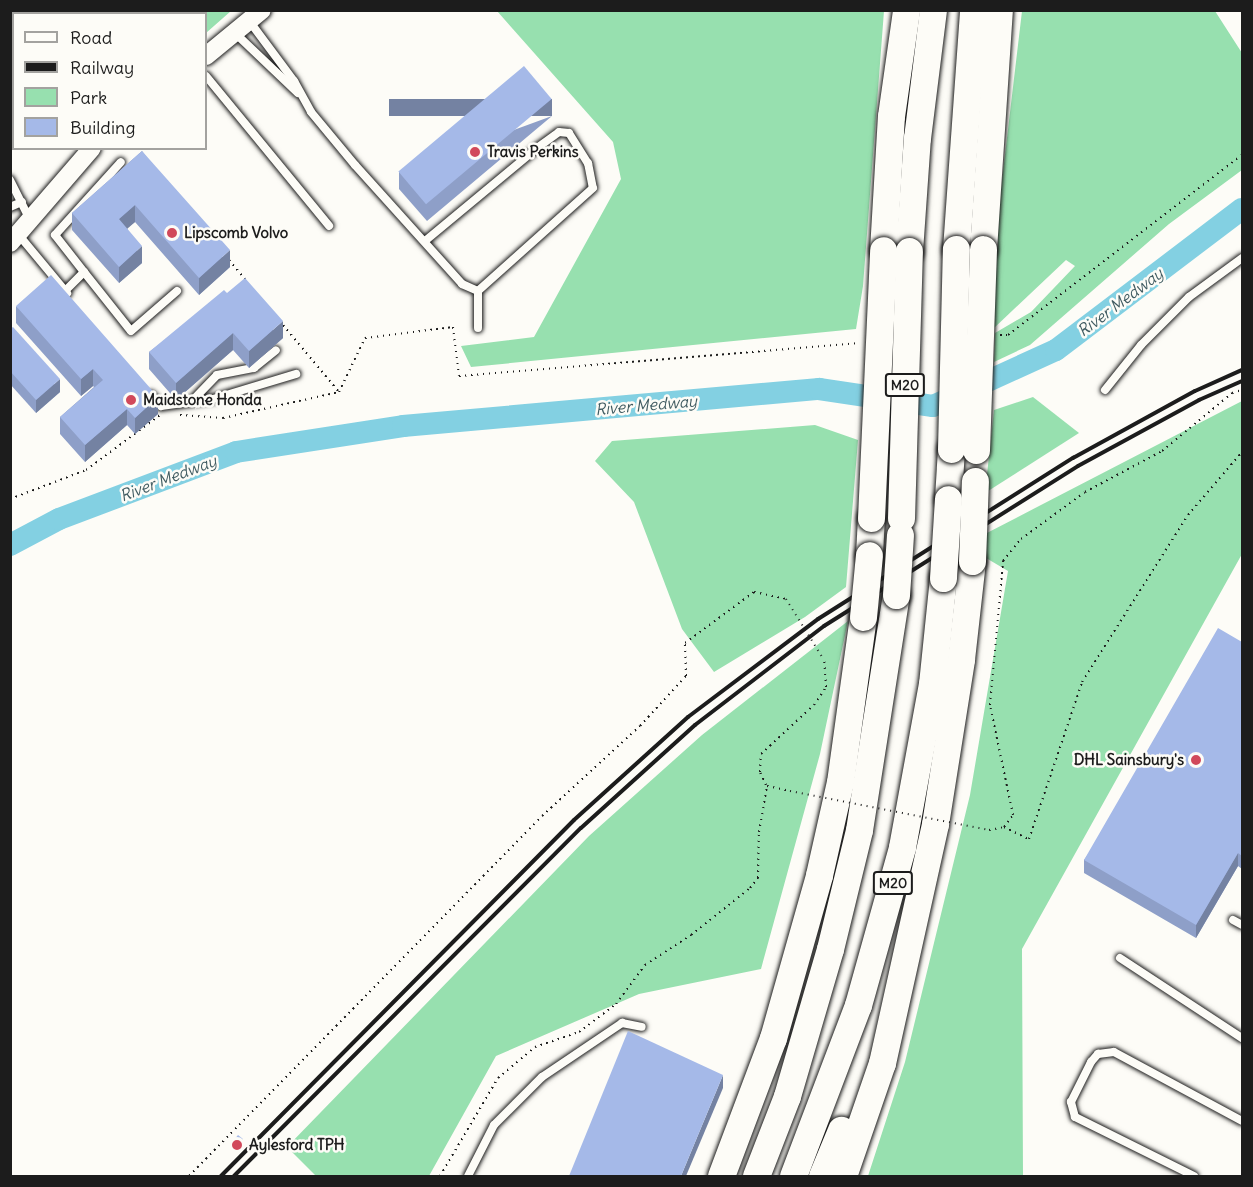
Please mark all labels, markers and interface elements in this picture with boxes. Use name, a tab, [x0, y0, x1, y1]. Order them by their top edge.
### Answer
legend	[12, 12, 207, 150]
text: Road	[70, 26, 112, 49]
text: Railway	[70, 56, 134, 79]
text: Park	[70, 86, 107, 109]
text: Building	[70, 116, 135, 139]
place label: Travis Perkins	[487, 143, 579, 161]
marker: Travis Perkins	[468, 145, 482, 159]
place label: Lipscomb Volvo	[184, 224, 288, 242]
marker: Lipscomb Volvo	[165, 226, 179, 240]
water label: River Medway	[1073, 264, 1167, 340]
road number: M20	[884, 374, 926, 396]
place label: Maidstone Honda	[143, 391, 262, 409]
water label: River Medway	[594, 391, 698, 419]
marker: Maidstone Honda	[124, 393, 138, 407]
water label: River Medway	[117, 451, 219, 505]
place label: DHL Sainsbury's	[1074, 751, 1184, 769]
marker: DHL Sainsbury's	[1189, 753, 1203, 767]
road number: M20	[872, 872, 914, 894]
place label: Aylesford TPH	[249, 1136, 345, 1154]
marker: Aylesford TPH	[230, 1138, 244, 1152]

